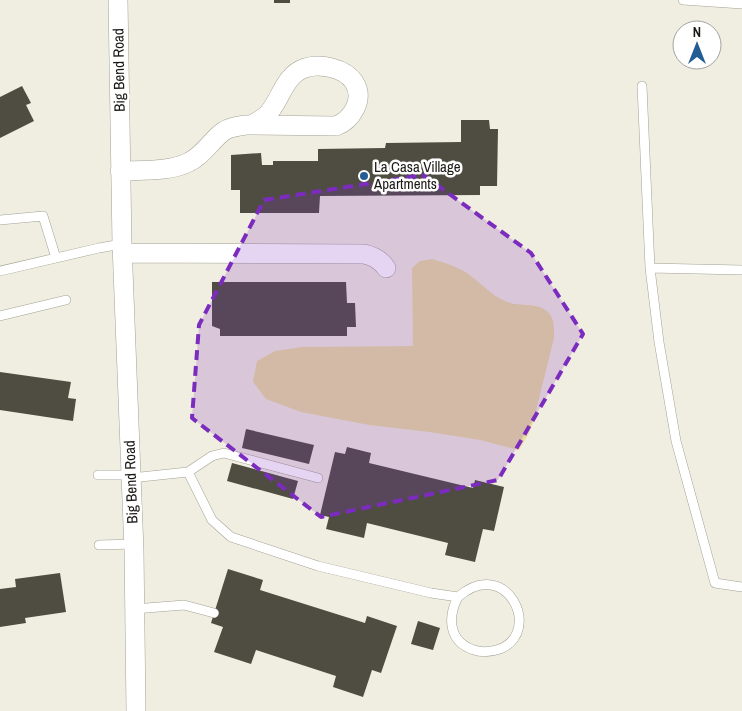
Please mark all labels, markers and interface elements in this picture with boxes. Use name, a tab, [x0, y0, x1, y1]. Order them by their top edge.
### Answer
north arrow	[672, 20, 722, 70]
text: N	[693, 23, 701, 41]
street label: Big Bend Road	[107, 28, 130, 112]
place label: La Casa Village Apartments	[373, 156, 461, 194]
marker: La Casa Village Apartments	[358, 170, 370, 182]
street label: Big Bend Road	[119, 440, 142, 524]

